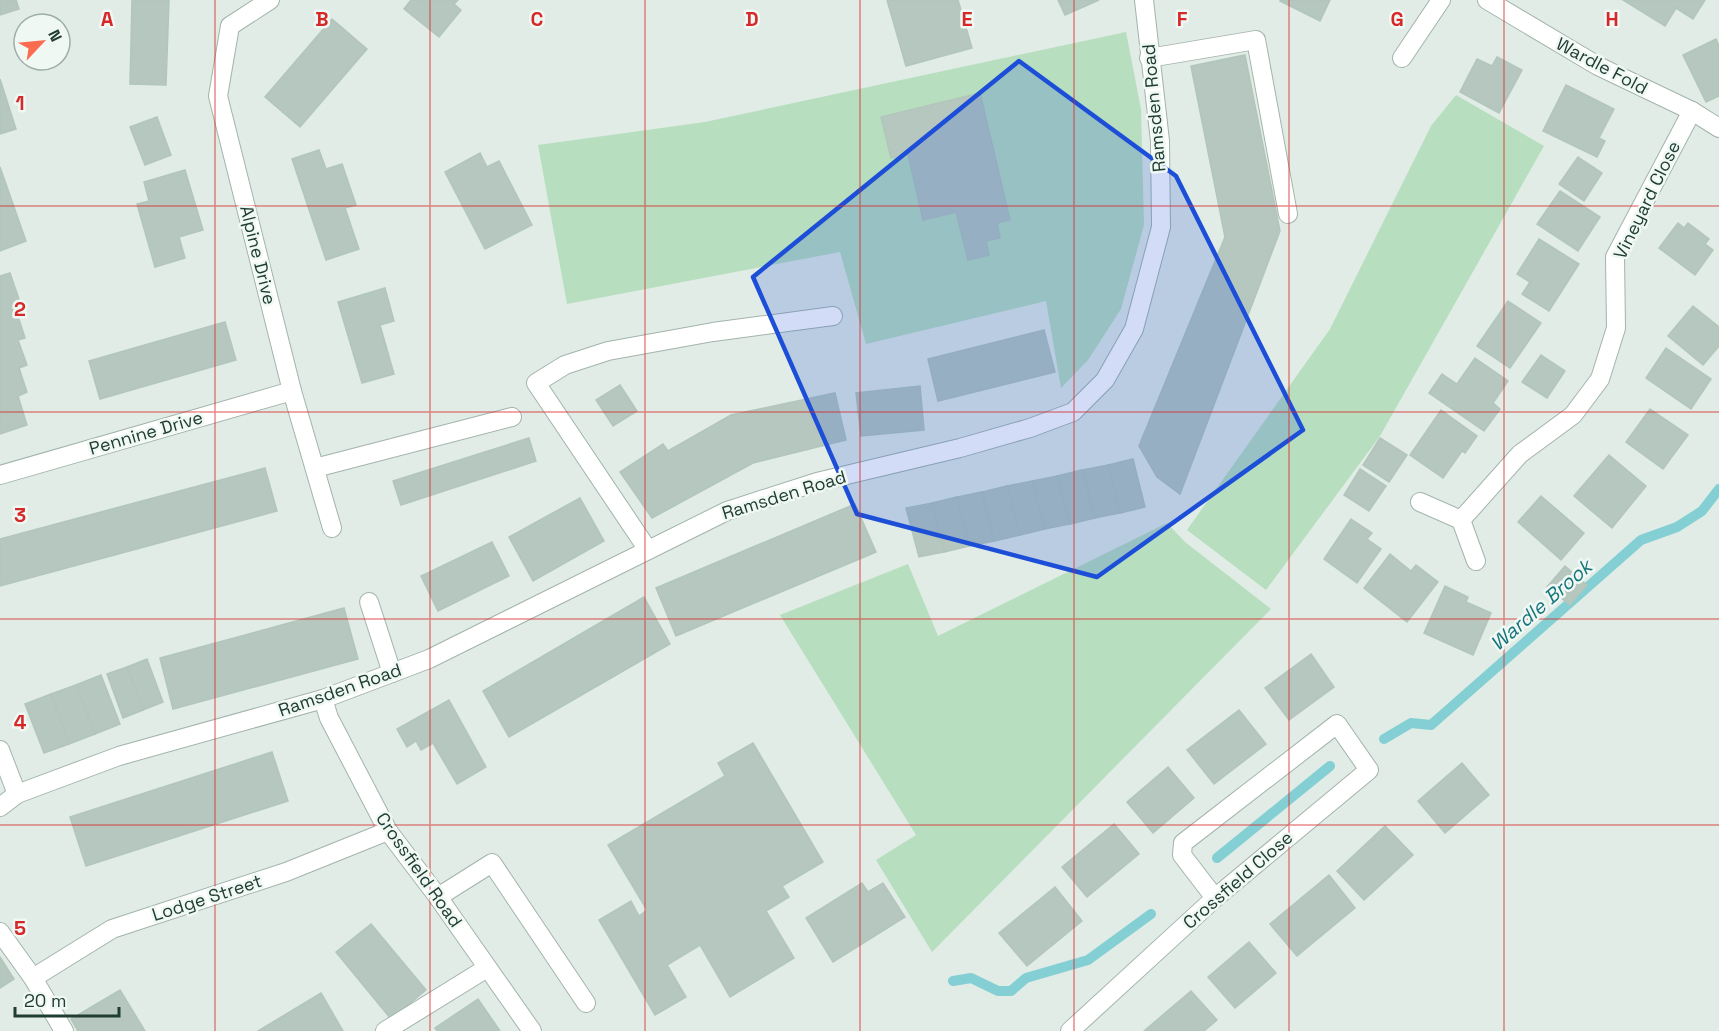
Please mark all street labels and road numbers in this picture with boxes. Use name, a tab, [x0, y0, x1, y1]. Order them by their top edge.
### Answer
street label: Wardle Fold	[1553, 32, 1652, 99]
street label: Ramsden Road	[1136, 43, 1171, 173]
street label: Vineyard Close	[1608, 137, 1685, 263]
street label: Alpine Drive	[235, 203, 282, 307]
street label: Pennine Drive	[86, 405, 205, 460]
street label: Ramsden Road	[719, 465, 849, 524]
street label: Ramsden Road	[275, 658, 404, 721]
street label: Crossfield Road	[371, 808, 468, 932]
street label: Crossfield Close	[1178, 826, 1297, 934]
street label: Lodge Street	[149, 869, 265, 926]

